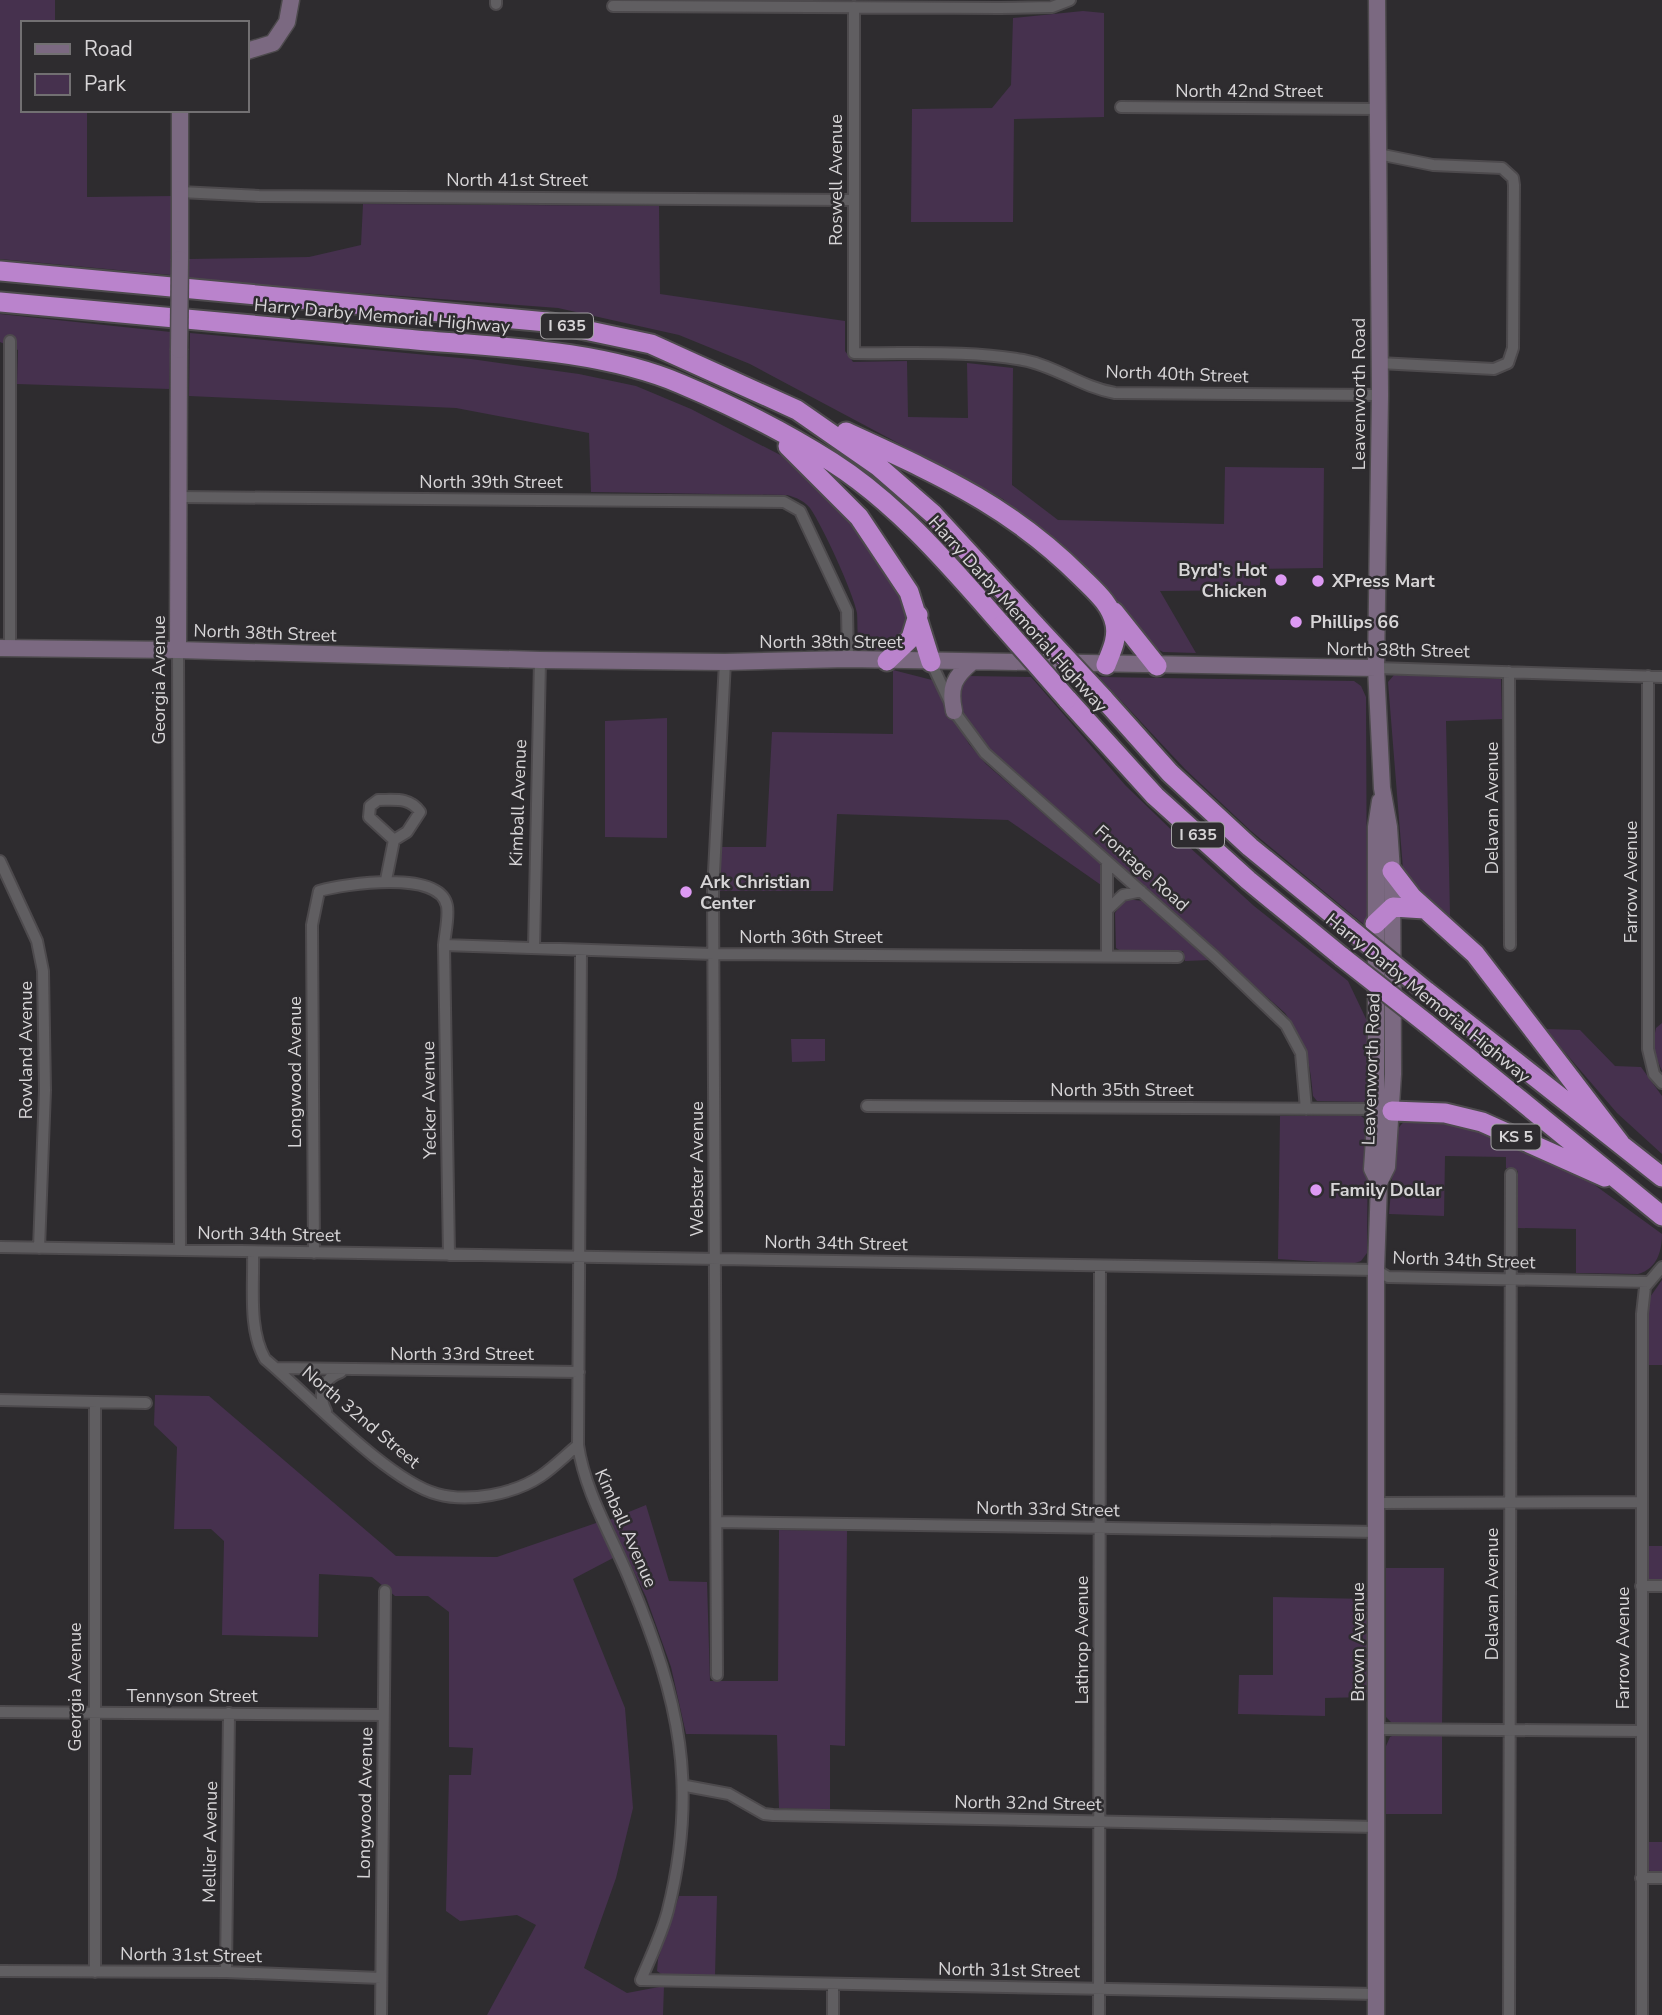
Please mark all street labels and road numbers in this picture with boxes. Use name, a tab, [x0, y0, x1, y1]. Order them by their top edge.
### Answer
street label: North 42nd Street	[1175, 79, 1323, 103]
street label: Roswell Avenue	[824, 114, 848, 246]
street label: North 41st Street	[446, 168, 588, 192]
street label: Harry Darby Memorial Highway	[253, 293, 512, 339]
road number: I 635	[541, 314, 593, 338]
street label: Leavenworth Road	[1347, 318, 1371, 470]
street label: North 40th Street	[1105, 360, 1250, 389]
street label: North 39th Street	[419, 470, 563, 494]
street label: Harry Darby Memorial Highway	[923, 511, 1113, 718]
street label: Georgia Avenue	[147, 615, 171, 745]
street label: North 38th Street	[193, 619, 338, 648]
street label: North 38th Street	[759, 630, 903, 654]
street label: North 38th Street	[1326, 637, 1471, 663]
street label: Kimball Avenue	[504, 739, 532, 867]
street label: Delavan Avenue	[1480, 742, 1504, 874]
street label: Frontage Road	[1090, 819, 1194, 917]
street label: Farrow Avenue	[1619, 821, 1643, 943]
road number: I 635	[1172, 822, 1224, 848]
street label: Harry Darby Memorial Highway	[1321, 908, 1536, 1089]
street label: North 36th Street	[739, 925, 883, 949]
street label: Rowland Avenue	[14, 981, 38, 1119]
street label: Leavenworth Road	[1356, 992, 1386, 1146]
street label: Longwood Avenue	[283, 996, 307, 1148]
street label: Yecker Avenue	[416, 1041, 442, 1160]
street label: North 35th Street	[1050, 1078, 1194, 1102]
street label: Webster Avenue	[685, 1101, 709, 1237]
road number: KS 5	[1492, 1124, 1540, 1149]
street label: North 34th Street	[197, 1221, 342, 1247]
street label: North 34th Street	[764, 1230, 909, 1256]
street label: North 34th Street	[1392, 1246, 1537, 1275]
street label: North 33rd Street	[390, 1342, 534, 1366]
street label: North 32nd Street	[297, 1360, 426, 1474]
street label: Kimball Avenue	[589, 1465, 663, 1591]
street label: North 33rd Street	[976, 1496, 1121, 1522]
street label: Delavan Avenue	[1480, 1528, 1504, 1660]
street label: Lathrop Avenue	[1070, 1576, 1094, 1704]
street label: Brown Avenue	[1346, 1582, 1370, 1702]
street label: Farrow Avenue	[1611, 1587, 1635, 1709]
street label: Georgia Avenue	[63, 1622, 87, 1752]
street label: Tennyson Street	[126, 1684, 258, 1708]
street label: Longwood Avenue	[352, 1727, 378, 1879]
street label: Mellier Avenue	[197, 1781, 223, 1903]
street label: North 32nd Street	[954, 1790, 1103, 1816]
street label: North 31st Street	[120, 1942, 263, 1968]
street label: North 31st Street	[938, 1957, 1081, 1983]

